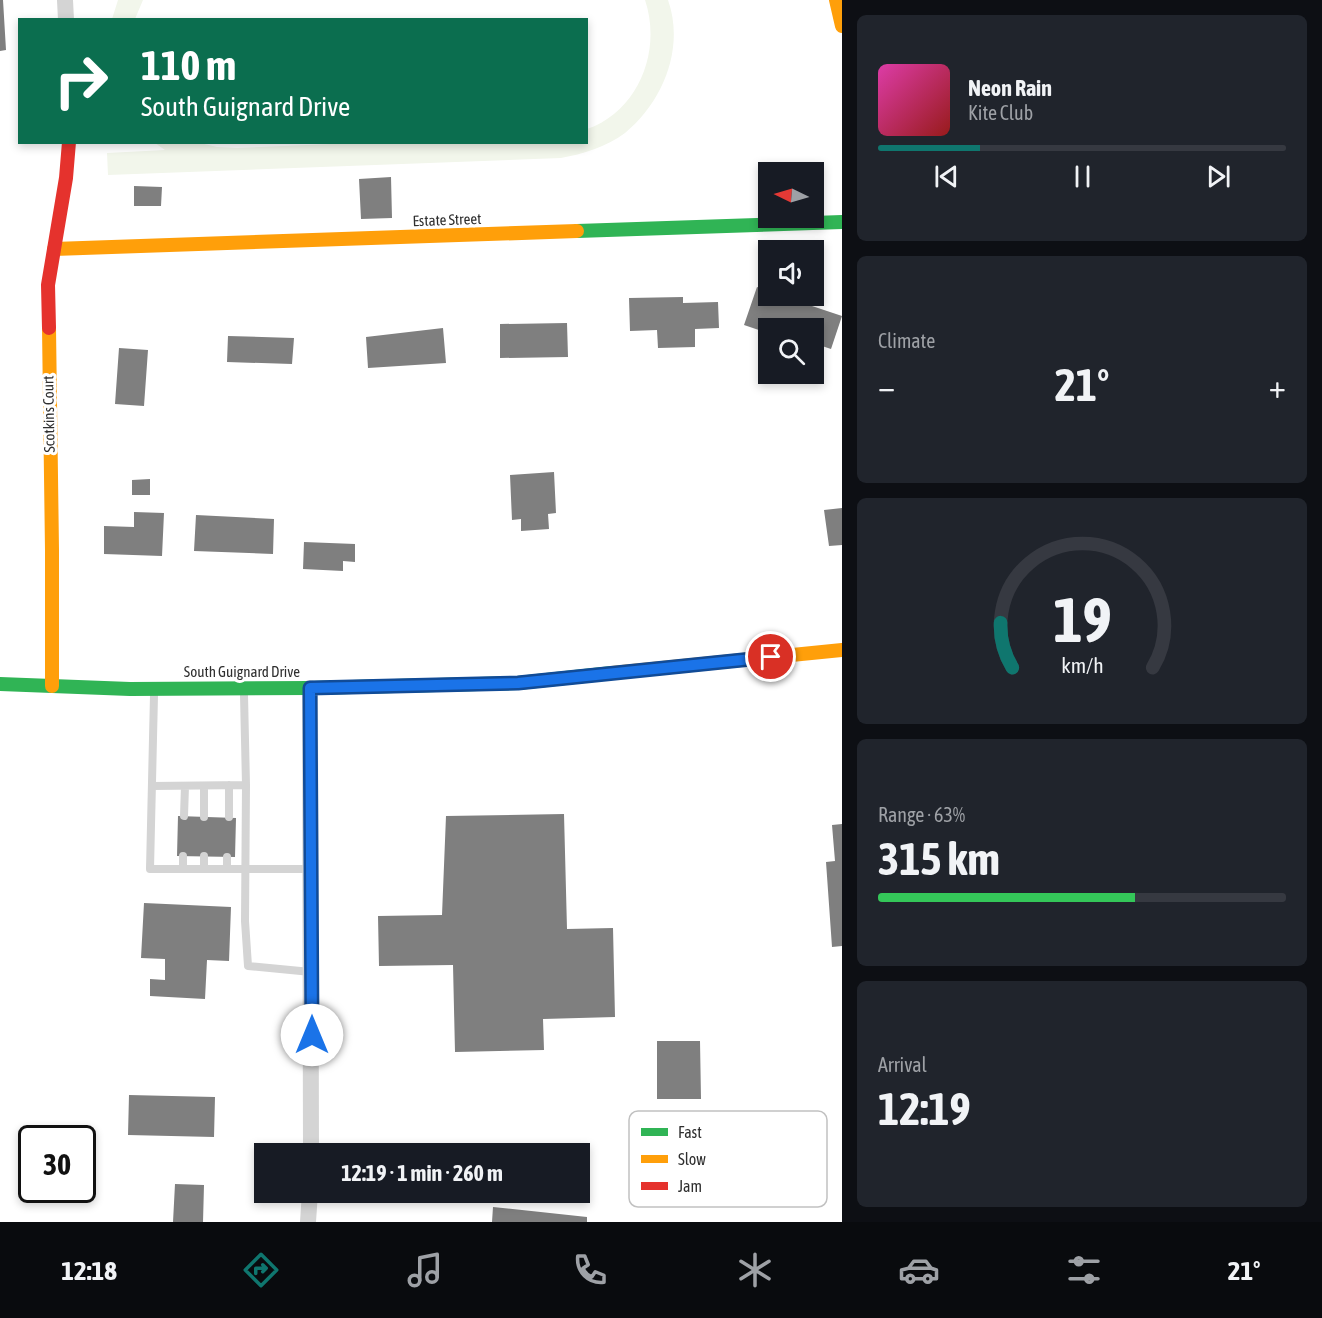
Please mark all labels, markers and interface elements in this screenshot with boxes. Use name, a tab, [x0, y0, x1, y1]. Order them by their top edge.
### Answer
text: 110 m	[141, 41, 236, 89]
icon: right	[42, 42, 120, 120]
text: Neon Rain	[968, 75, 1052, 101]
text: South Guignard Drive	[141, 91, 350, 122]
text: Kite Club	[968, 101, 1033, 124]
icon: previous	[930, 160, 963, 193]
icon: pause	[1066, 160, 1099, 193]
icon: next	[1202, 160, 1235, 193]
north arrow	[758, 162, 824, 228]
map controls	[758, 162, 824, 384]
street label: Estate Street	[412, 210, 482, 229]
button: sound	[758, 240, 824, 306]
button: search	[758, 318, 824, 384]
text: Climate	[878, 329, 935, 352]
text: 21°	[1055, 359, 1109, 411]
text: −	[878, 367, 895, 405]
text: +	[1269, 367, 1286, 405]
street label: Scotkins Court	[39, 375, 58, 453]
text: 19	[1053, 584, 1111, 655]
pin	[745, 631, 796, 682]
icon: arrive	[754, 640, 787, 673]
text: km/h	[1061, 653, 1103, 678]
street label: South Guignard Drive	[184, 663, 300, 680]
text: Range · 63%	[878, 803, 965, 826]
text: 315 km	[878, 833, 1000, 885]
position arrow	[280, 1003, 344, 1067]
text: Arrival	[878, 1053, 927, 1076]
text: 12:19	[878, 1083, 971, 1135]
legend	[629, 1111, 827, 1207]
text: Fast	[678, 1123, 702, 1141]
speed limit sign: 30	[18, 1125, 96, 1203]
text: Slow	[678, 1150, 706, 1168]
text: 12:19 · 1 min · 260 m	[341, 1160, 503, 1186]
text: Jam	[678, 1177, 702, 1195]
icon: directions	[240, 1249, 282, 1291]
icon: music	[404, 1249, 446, 1291]
icon: phone	[569, 1249, 611, 1291]
icon: climate	[734, 1249, 776, 1291]
icon: car	[898, 1249, 940, 1291]
icon: filters	[1063, 1249, 1105, 1291]
text: 12:18	[61, 1255, 117, 1286]
text: 21°	[1228, 1255, 1261, 1286]

